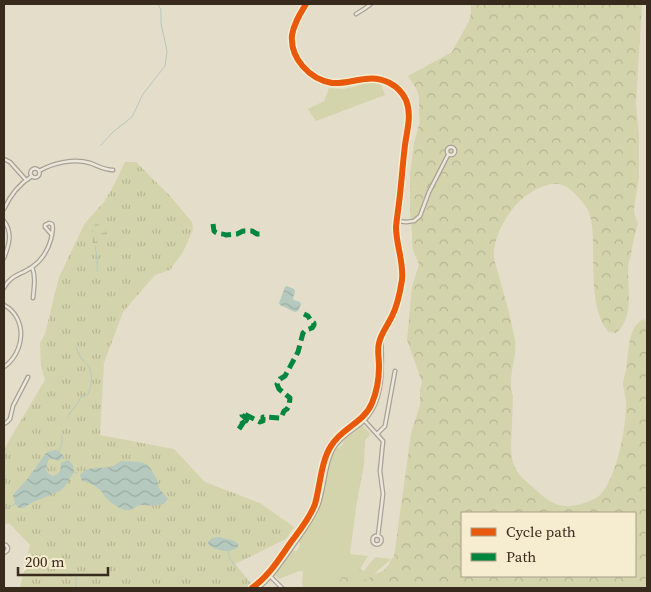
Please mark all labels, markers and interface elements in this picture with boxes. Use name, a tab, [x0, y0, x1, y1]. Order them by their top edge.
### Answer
legend	[461, 512, 636, 577]
text: Cycle path	[506, 521, 576, 542]
scale bar	[18, 544, 108, 576]
text: Path	[506, 546, 536, 567]
text: 200 m	[25, 551, 65, 572]

